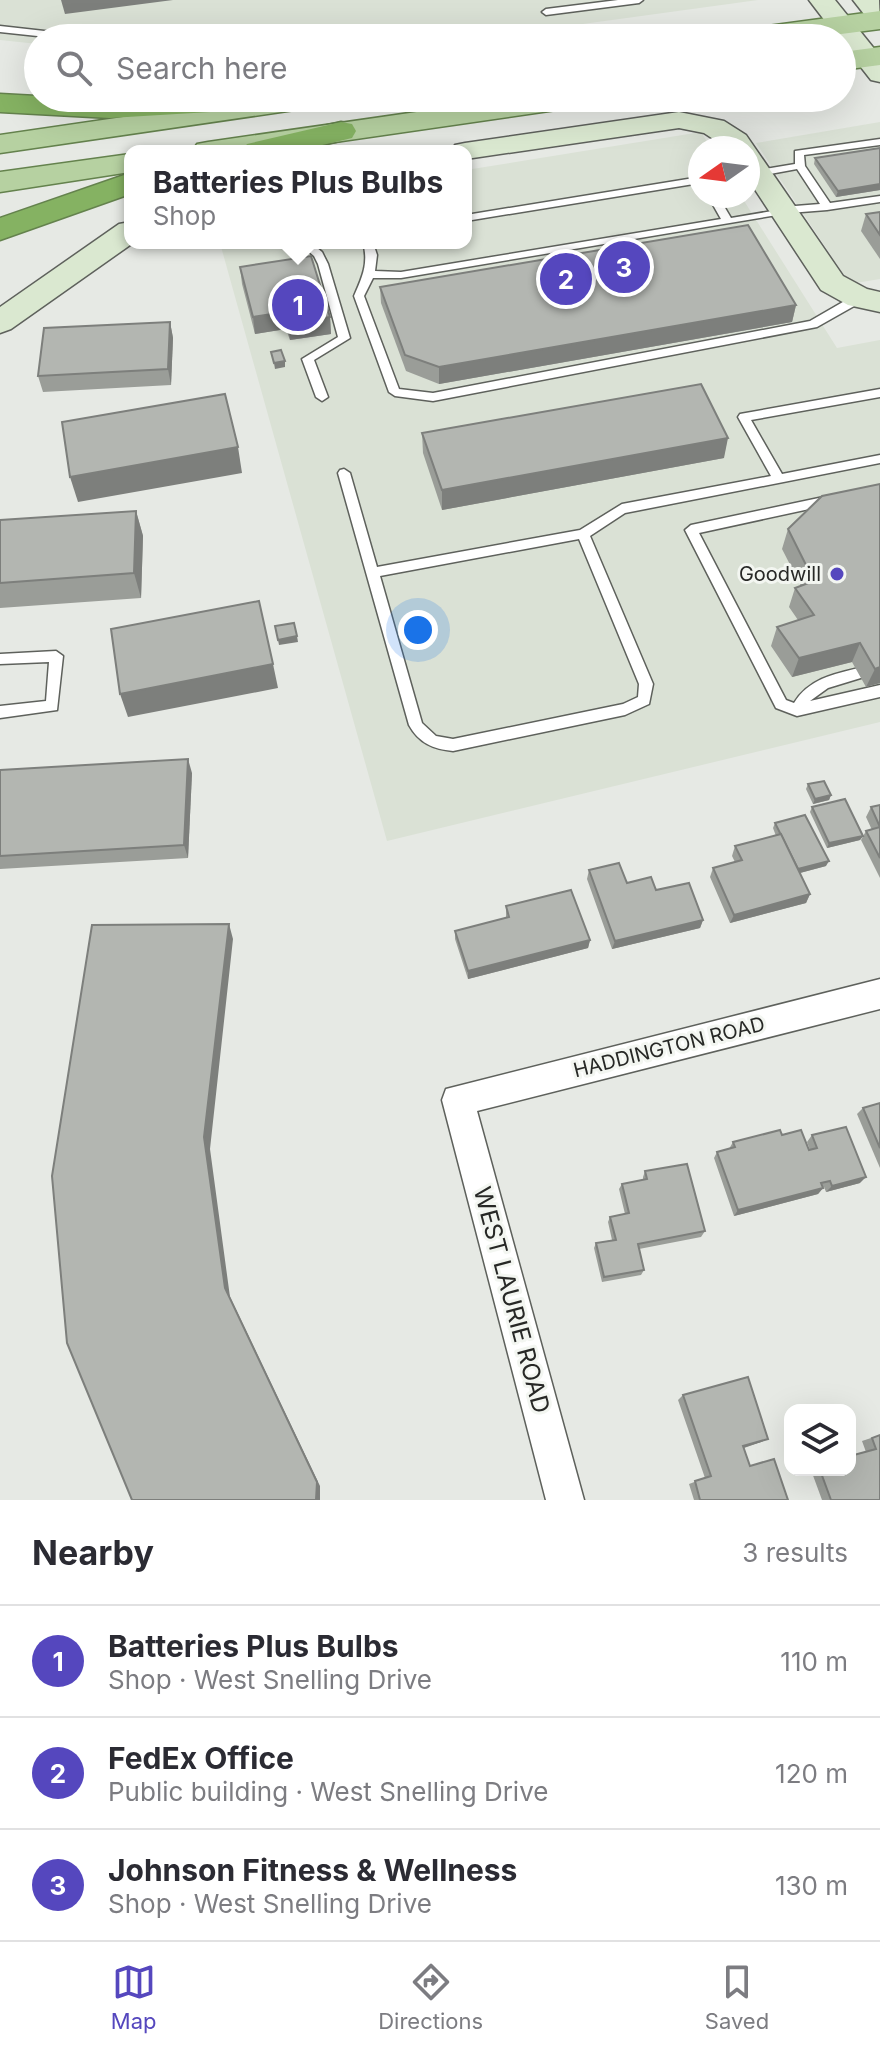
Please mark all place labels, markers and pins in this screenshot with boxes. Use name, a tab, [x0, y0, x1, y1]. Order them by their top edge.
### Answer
pin: 3	[598, 237, 650, 297]
pin: 2	[540, 249, 592, 309]
pin: 1	[272, 275, 324, 335]
place label: Goodwill	[739, 562, 821, 586]
marker: Goodwill	[828, 565, 846, 583]

